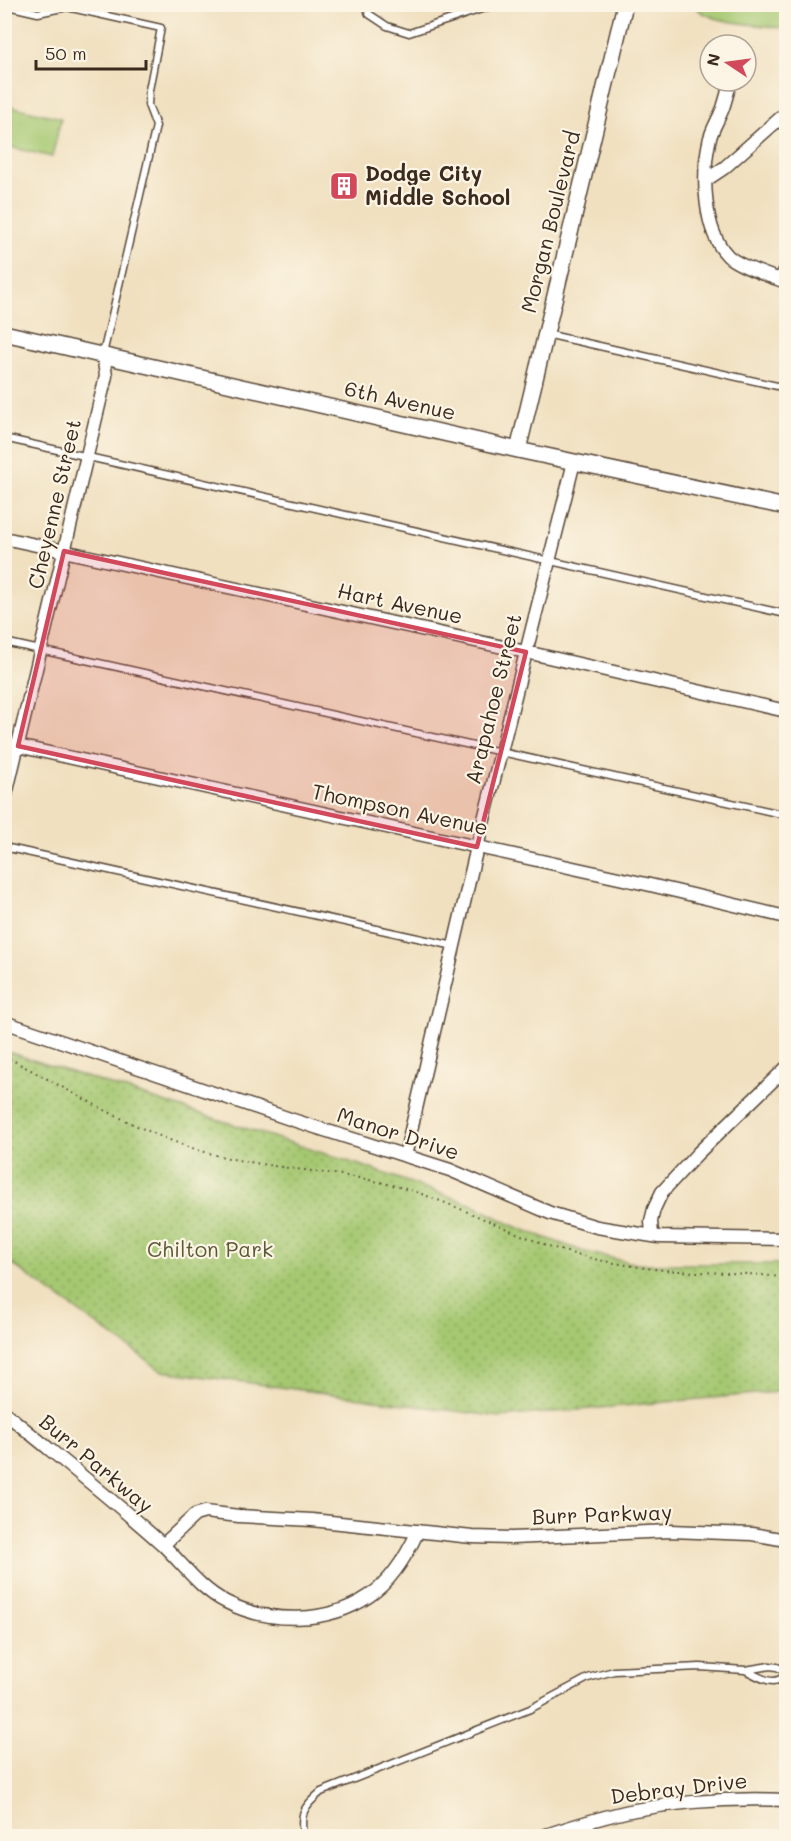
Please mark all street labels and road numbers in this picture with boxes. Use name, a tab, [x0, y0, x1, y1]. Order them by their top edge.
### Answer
street label: Morgan Boulevard	[514, 128, 585, 315]
street label: 6th Avenue	[342, 374, 459, 425]
street label: Cheyenne Street	[21, 416, 86, 591]
street label: Hart Avenue	[335, 576, 465, 629]
street label: Arapahoe Street	[458, 610, 527, 787]
street label: Thompson Avenue	[310, 777, 491, 840]
street label: Manor Drive	[334, 1100, 463, 1165]
street label: Burr Parkway	[35, 1407, 159, 1518]
street label: Burr Parkway	[531, 1498, 673, 1529]
street label: Debray Drive	[609, 1766, 749, 1809]

